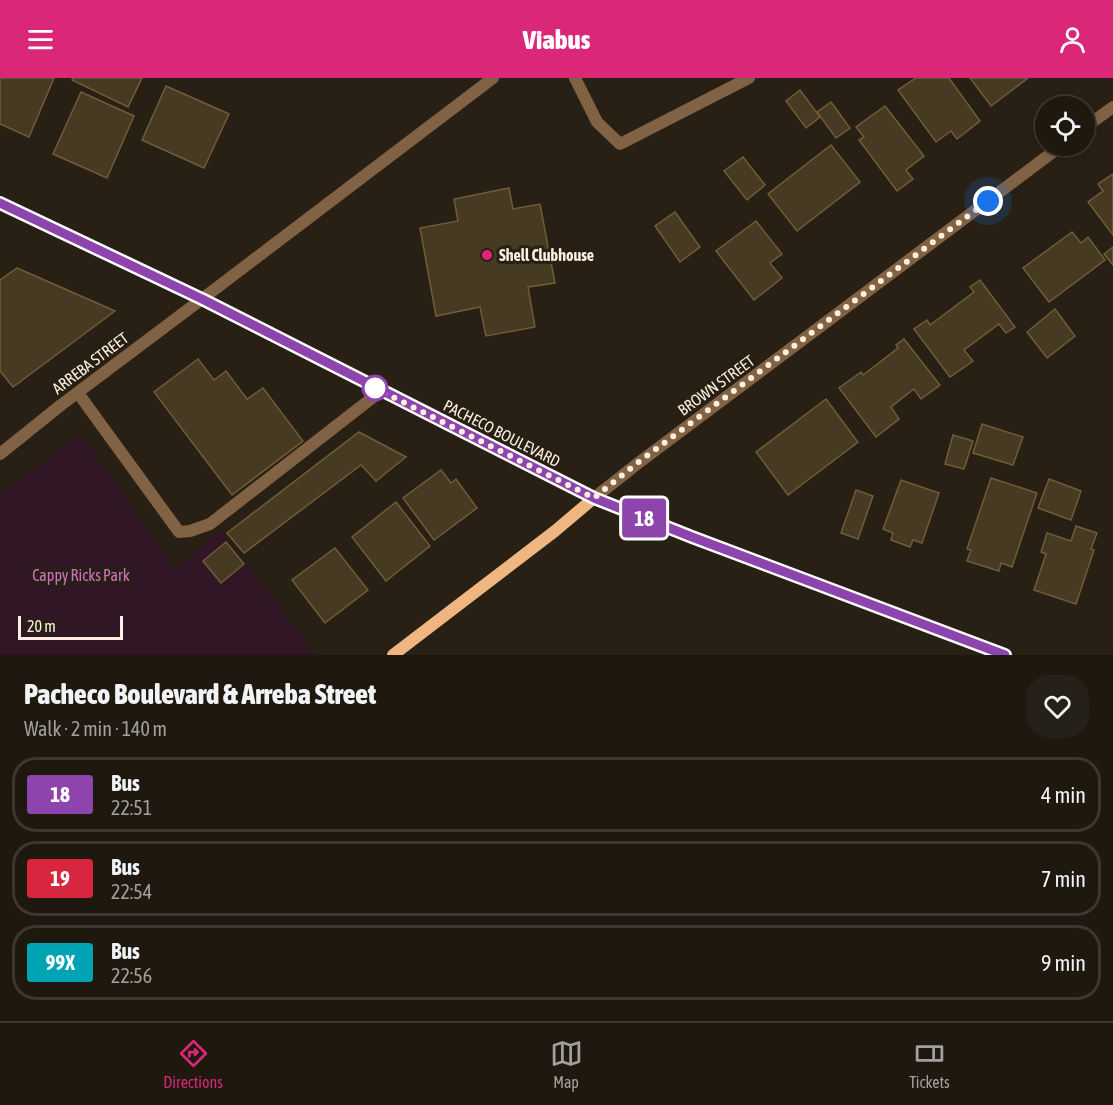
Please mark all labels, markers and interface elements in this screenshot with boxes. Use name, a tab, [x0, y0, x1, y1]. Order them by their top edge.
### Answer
icon: menu	[24, 23, 57, 56]
icon: person	[1056, 23, 1089, 56]
text: Viabus	[523, 24, 590, 55]
map controls	[1035, 96, 1095, 156]
button: locate	[1035, 96, 1095, 156]
your location	[973, 186, 1003, 216]
place label: Shell Clubhouse	[499, 246, 594, 264]
marker: Shell Clubhouse	[480, 248, 494, 262]
street label: ARREBA STREET	[48, 329, 132, 397]
street label: BROWN STREET	[674, 351, 758, 419]
unlabelled marker	[362, 375, 388, 401]
street label: PACHECO BOULEVARD	[441, 396, 563, 470]
line badge: 18	[617, 498, 671, 538]
text: 18	[634, 506, 654, 530]
park label: Cappy Ricks Park	[32, 566, 130, 585]
scale bar	[18, 613, 123, 640]
text: 20 m	[27, 617, 56, 635]
button: heart	[1026, 675, 1089, 738]
text: Pacheco Boulevard & Arreba Street	[24, 678, 376, 710]
text: Walk · 2 min · 140 m	[24, 717, 167, 740]
text: Bus	[111, 770, 140, 796]
text: 18	[50, 782, 70, 806]
text: 4 min	[1041, 782, 1086, 808]
text: 22:51	[111, 796, 152, 819]
text: Bus	[111, 854, 140, 880]
text: 19	[50, 866, 70, 890]
text: 7 min	[1041, 866, 1086, 892]
text: 22:54	[111, 880, 152, 903]
text: Bus	[111, 938, 140, 964]
text: 99X	[45, 950, 75, 974]
text: 9 min	[1041, 950, 1086, 976]
text: 22:56	[111, 964, 152, 987]
tab: Directions	[163, 1037, 223, 1091]
tab: Map	[550, 1037, 583, 1091]
tab: Tickets	[909, 1037, 950, 1091]

